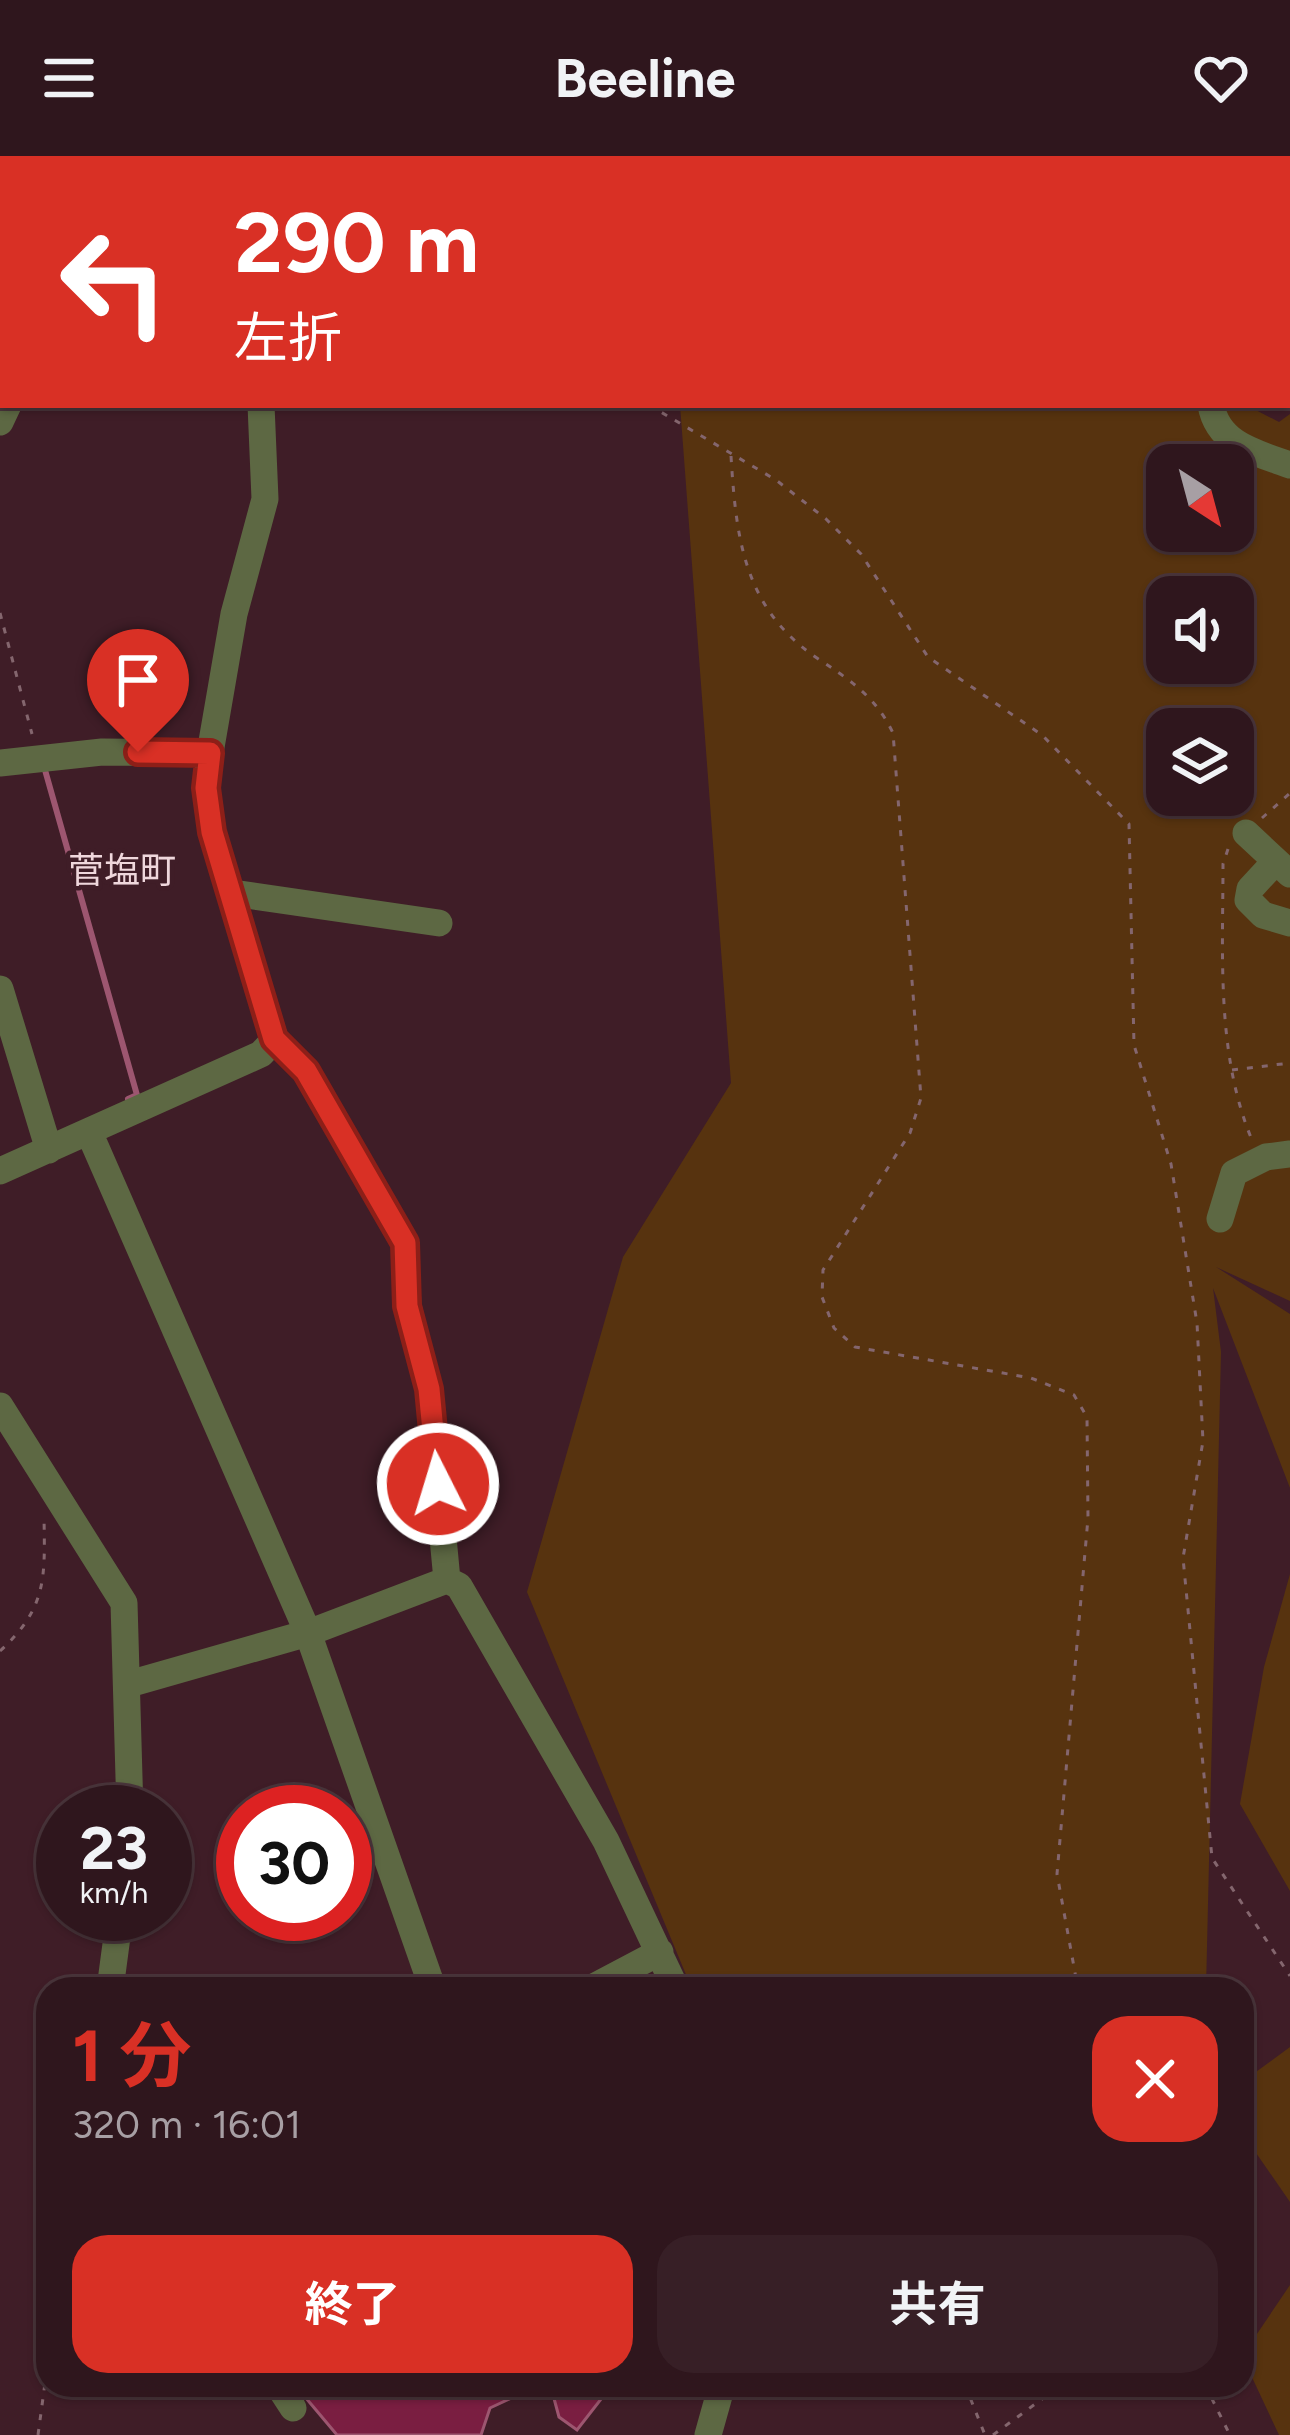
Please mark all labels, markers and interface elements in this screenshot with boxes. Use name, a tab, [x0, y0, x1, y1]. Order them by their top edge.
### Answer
icon: menu	[36, 45, 102, 111]
icon: heart	[1188, 45, 1254, 111]
text: Beeline	[555, 46, 735, 111]
text: 290 m	[234, 192, 479, 293]
icon: left	[36, 204, 192, 360]
text: 左折	[234, 306, 342, 371]
north arrow	[1146, 444, 1254, 552]
map controls	[1146, 444, 1254, 816]
button: sound	[1146, 576, 1254, 684]
pin	[87, 629, 189, 752]
icon: arrive	[105, 647, 171, 713]
button: layers	[1146, 708, 1254, 816]
district label: 菅塩町	[68, 849, 176, 892]
position arrow	[375, 1421, 501, 1547]
speed limit sign: 30	[216, 1785, 372, 1941]
text: 23	[80, 1812, 148, 1884]
text: km/h	[80, 1874, 148, 1911]
text: 1 分	[72, 2013, 192, 2099]
button: close	[1092, 2016, 1218, 2142]
text: 320 m · 16:01	[72, 2101, 301, 2148]
button: 終了	[72, 2235, 633, 2373]
button: 共有	[657, 2235, 1218, 2373]

